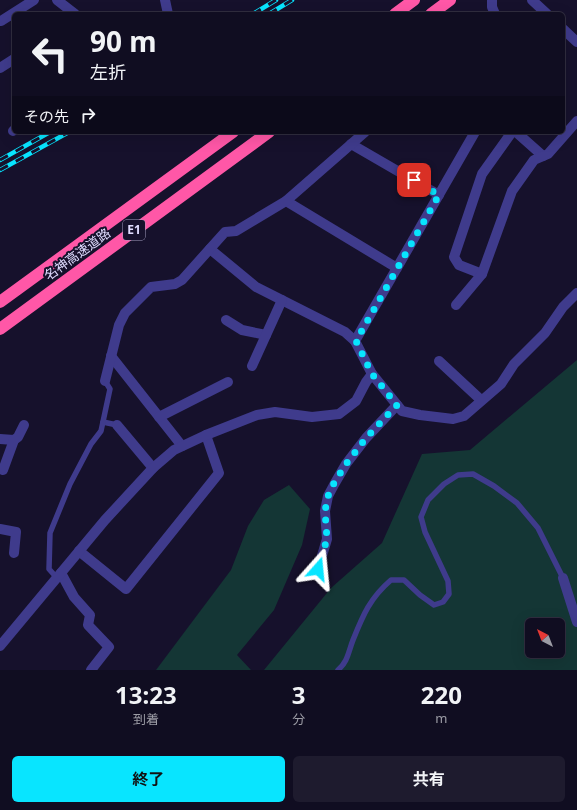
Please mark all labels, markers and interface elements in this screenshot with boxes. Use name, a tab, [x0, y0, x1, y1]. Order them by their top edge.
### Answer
text: 90 m	[90, 22, 157, 60]
icon: left	[24, 28, 76, 80]
text: 左折	[90, 60, 126, 84]
icon: right	[77, 104, 99, 126]
text: その先	[24, 106, 69, 126]
pin	[397, 163, 431, 197]
icon: arrive	[403, 169, 425, 191]
road number: E1	[123, 220, 145, 240]
street label: 名神高速道路	[40, 224, 114, 284]
position arrow	[297, 548, 339, 590]
north arrow	[525, 618, 565, 658]
map controls	[525, 618, 565, 658]
text: 13:23	[115, 678, 177, 711]
text: 3	[292, 678, 306, 711]
text: 220	[421, 678, 462, 711]
text: m	[435, 709, 447, 727]
text: 到着	[133, 710, 159, 728]
text: 分	[292, 710, 305, 728]
button: 終了	[12, 756, 285, 802]
button: 共有	[293, 756, 565, 802]

